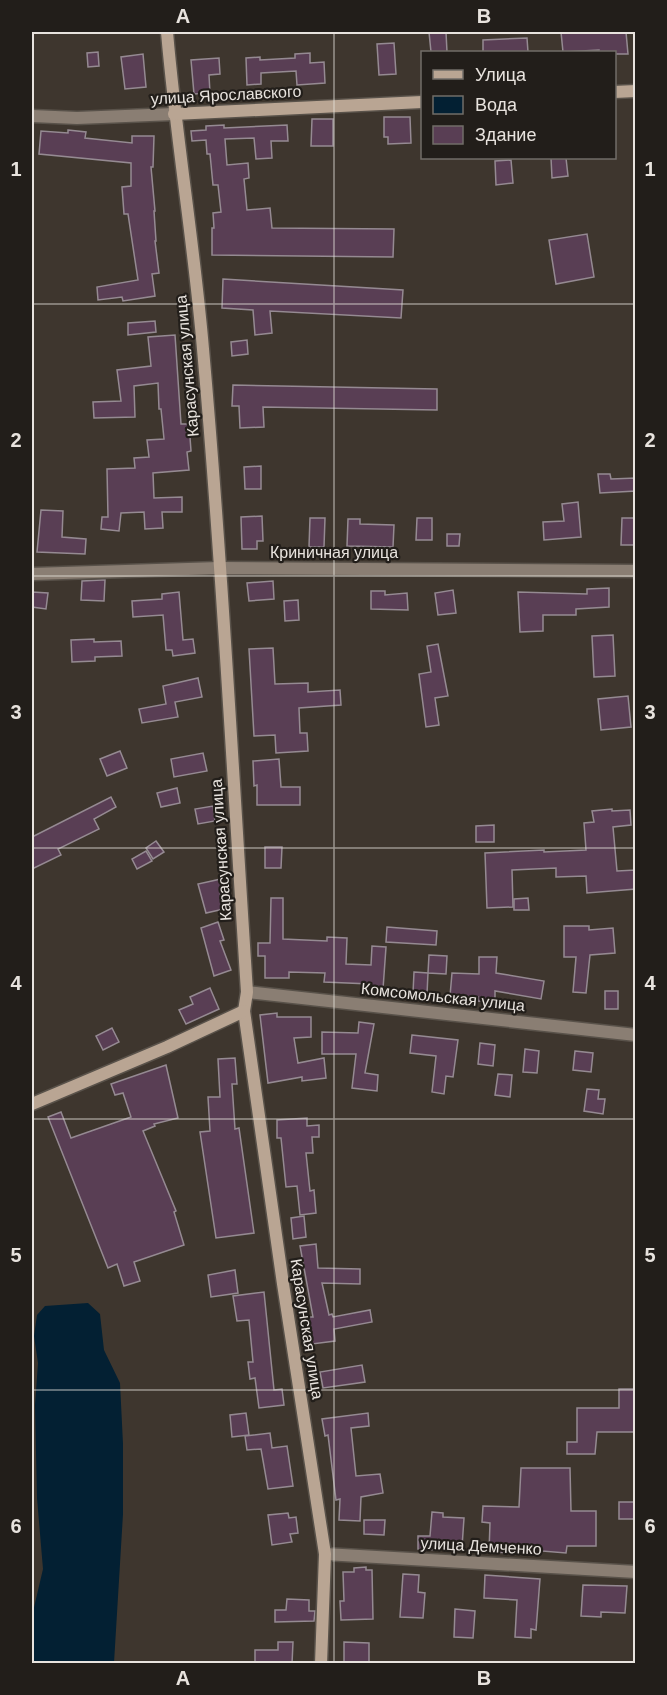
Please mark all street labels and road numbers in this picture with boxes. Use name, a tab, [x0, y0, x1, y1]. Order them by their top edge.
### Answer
street label: улица Ярославского	[150, 83, 302, 107]
street label: Карасунская улица	[172, 294, 202, 438]
street label: Криничная улица	[270, 544, 398, 561]
street label: Карасунская улица	[208, 778, 234, 922]
street label: Комсомольская улица	[360, 980, 526, 1014]
street label: Карасунская улица	[287, 1257, 327, 1401]
street label: улица Демченко	[420, 1534, 542, 1558]

